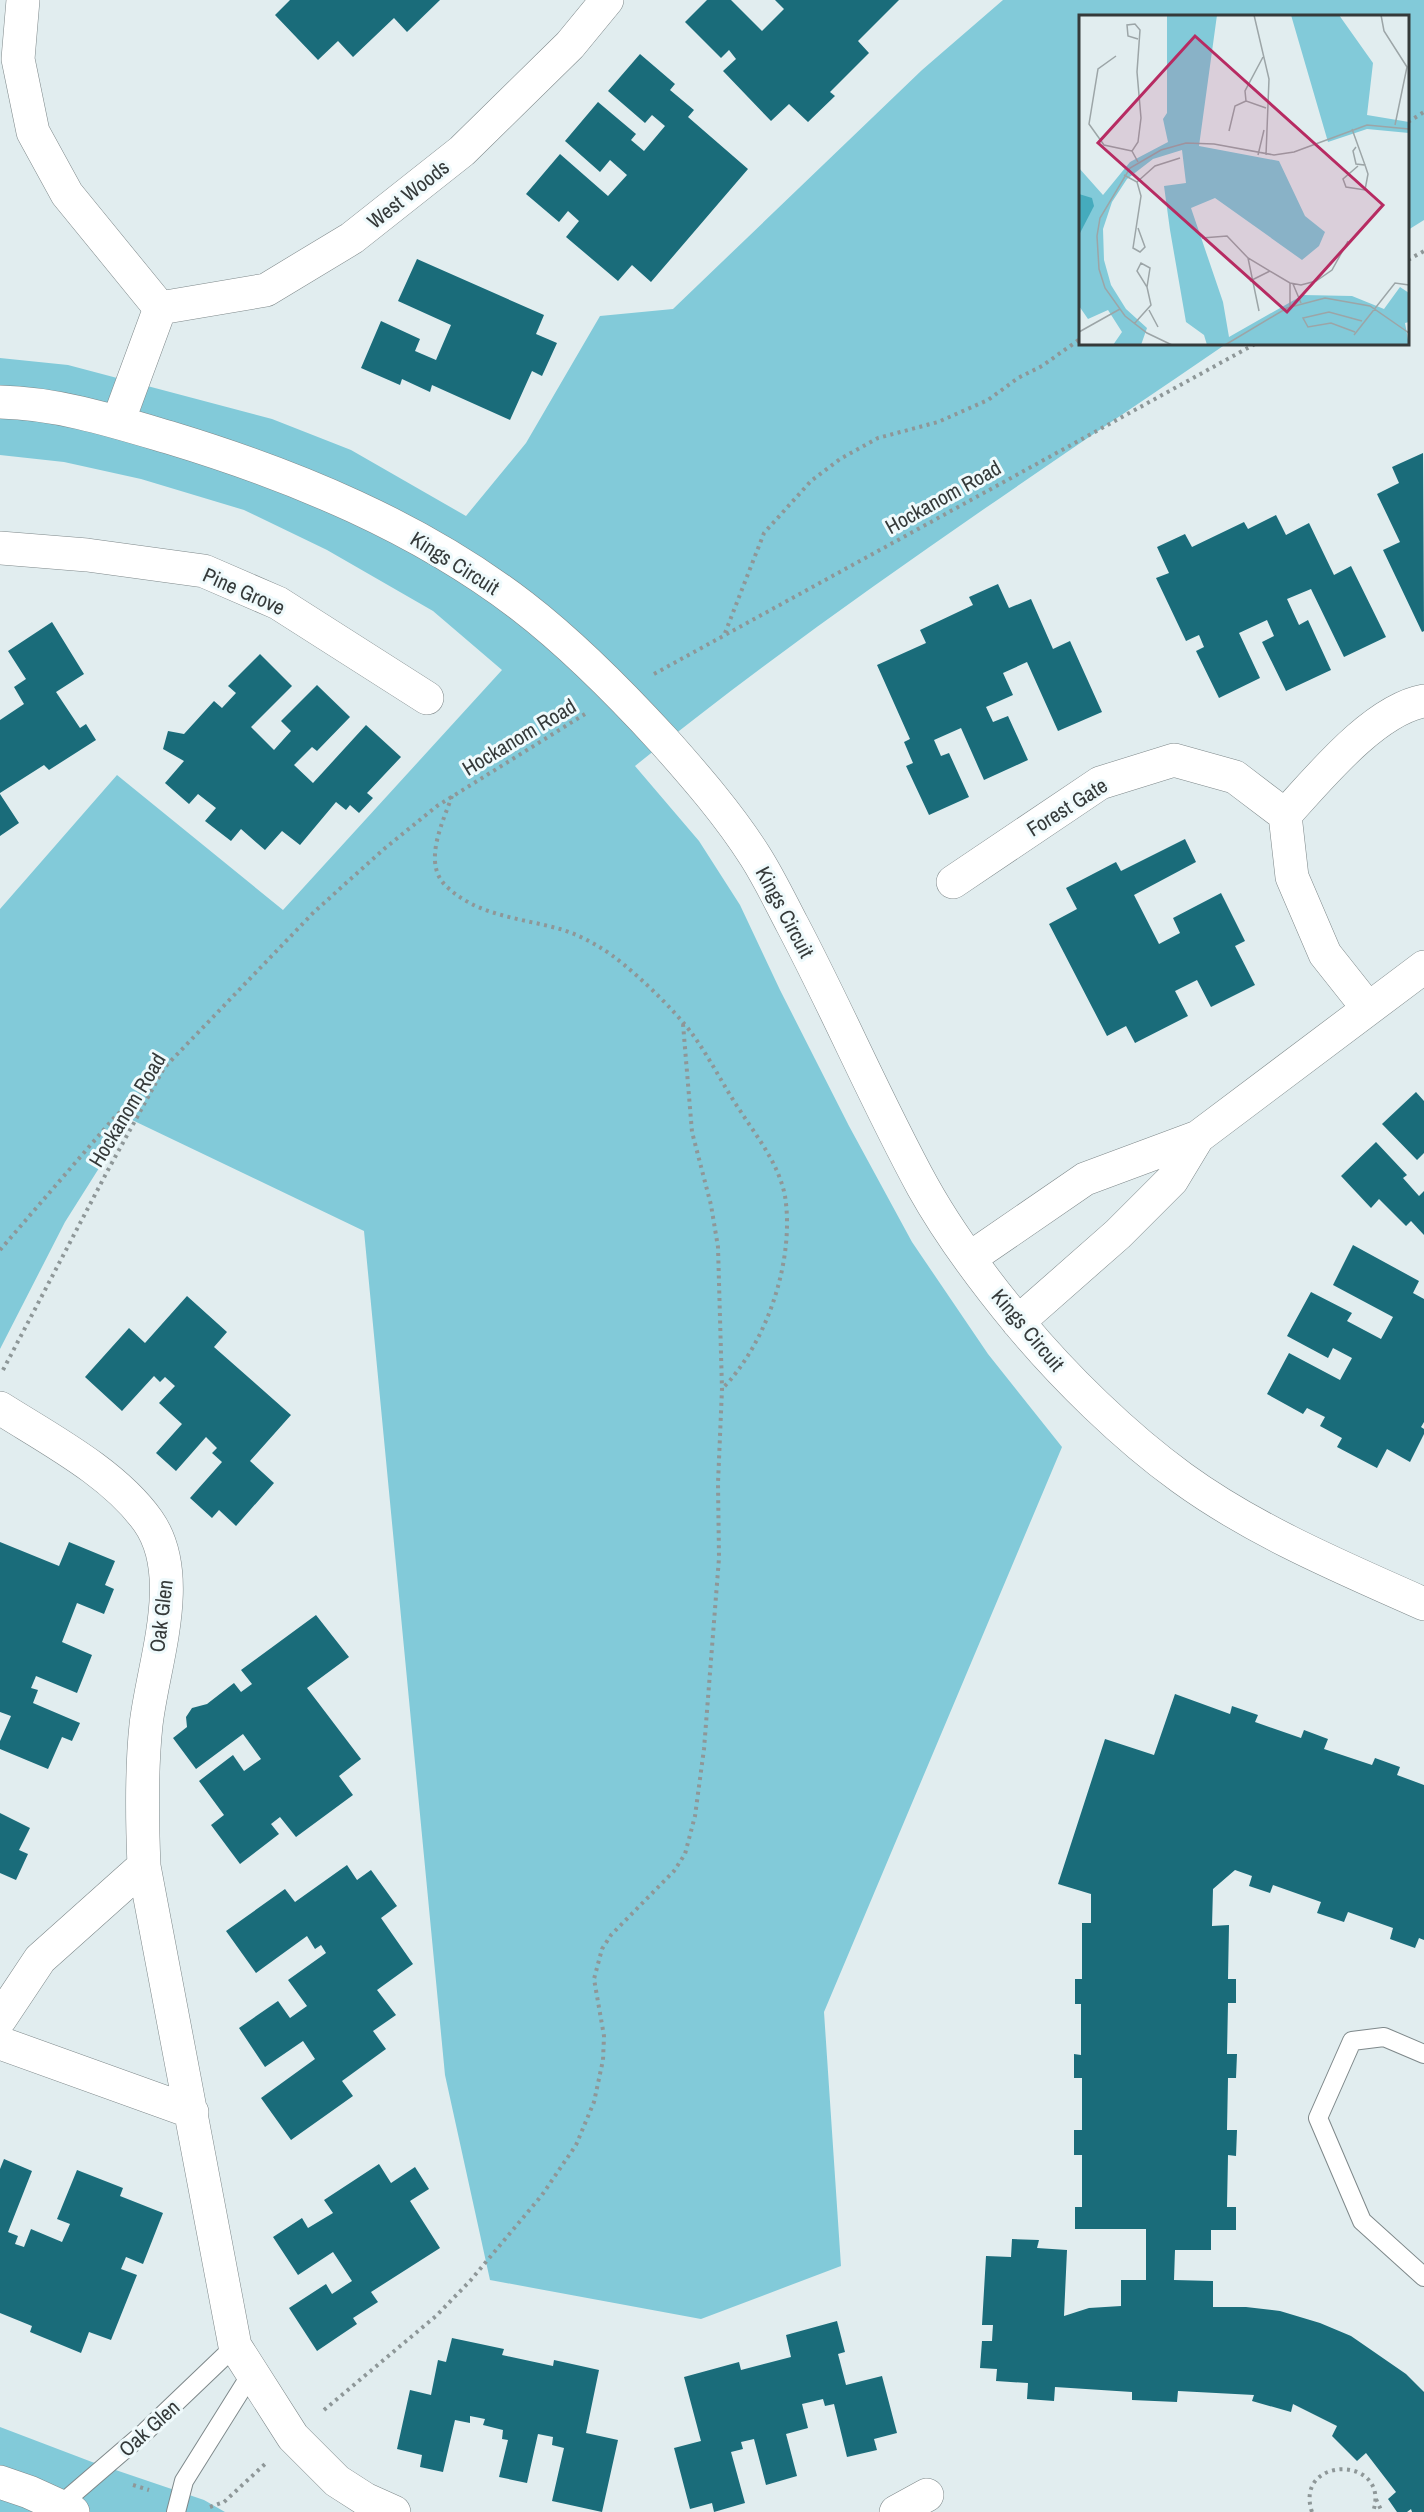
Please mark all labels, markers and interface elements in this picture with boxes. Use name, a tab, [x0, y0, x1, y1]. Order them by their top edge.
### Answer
inset map	[1079, 15, 1409, 345]
street label: West Woods	[361, 153, 455, 235]
street label: Hockanom Road	[880, 453, 1006, 541]
street label: Kings Circuit	[405, 524, 505, 602]
street label: Pine Grove	[198, 560, 290, 622]
street label: Hockanom Road	[457, 692, 581, 782]
street label: Forest Gate	[1021, 771, 1113, 843]
street label: Kings Circuit	[749, 861, 821, 963]
street label: Hockanom Road	[82, 1048, 172, 1172]
street label: Kings Circuit	[985, 1283, 1071, 1378]
street label: Oak Glen	[142, 1578, 180, 1654]
street label: Oak Glen	[112, 2393, 186, 2463]

